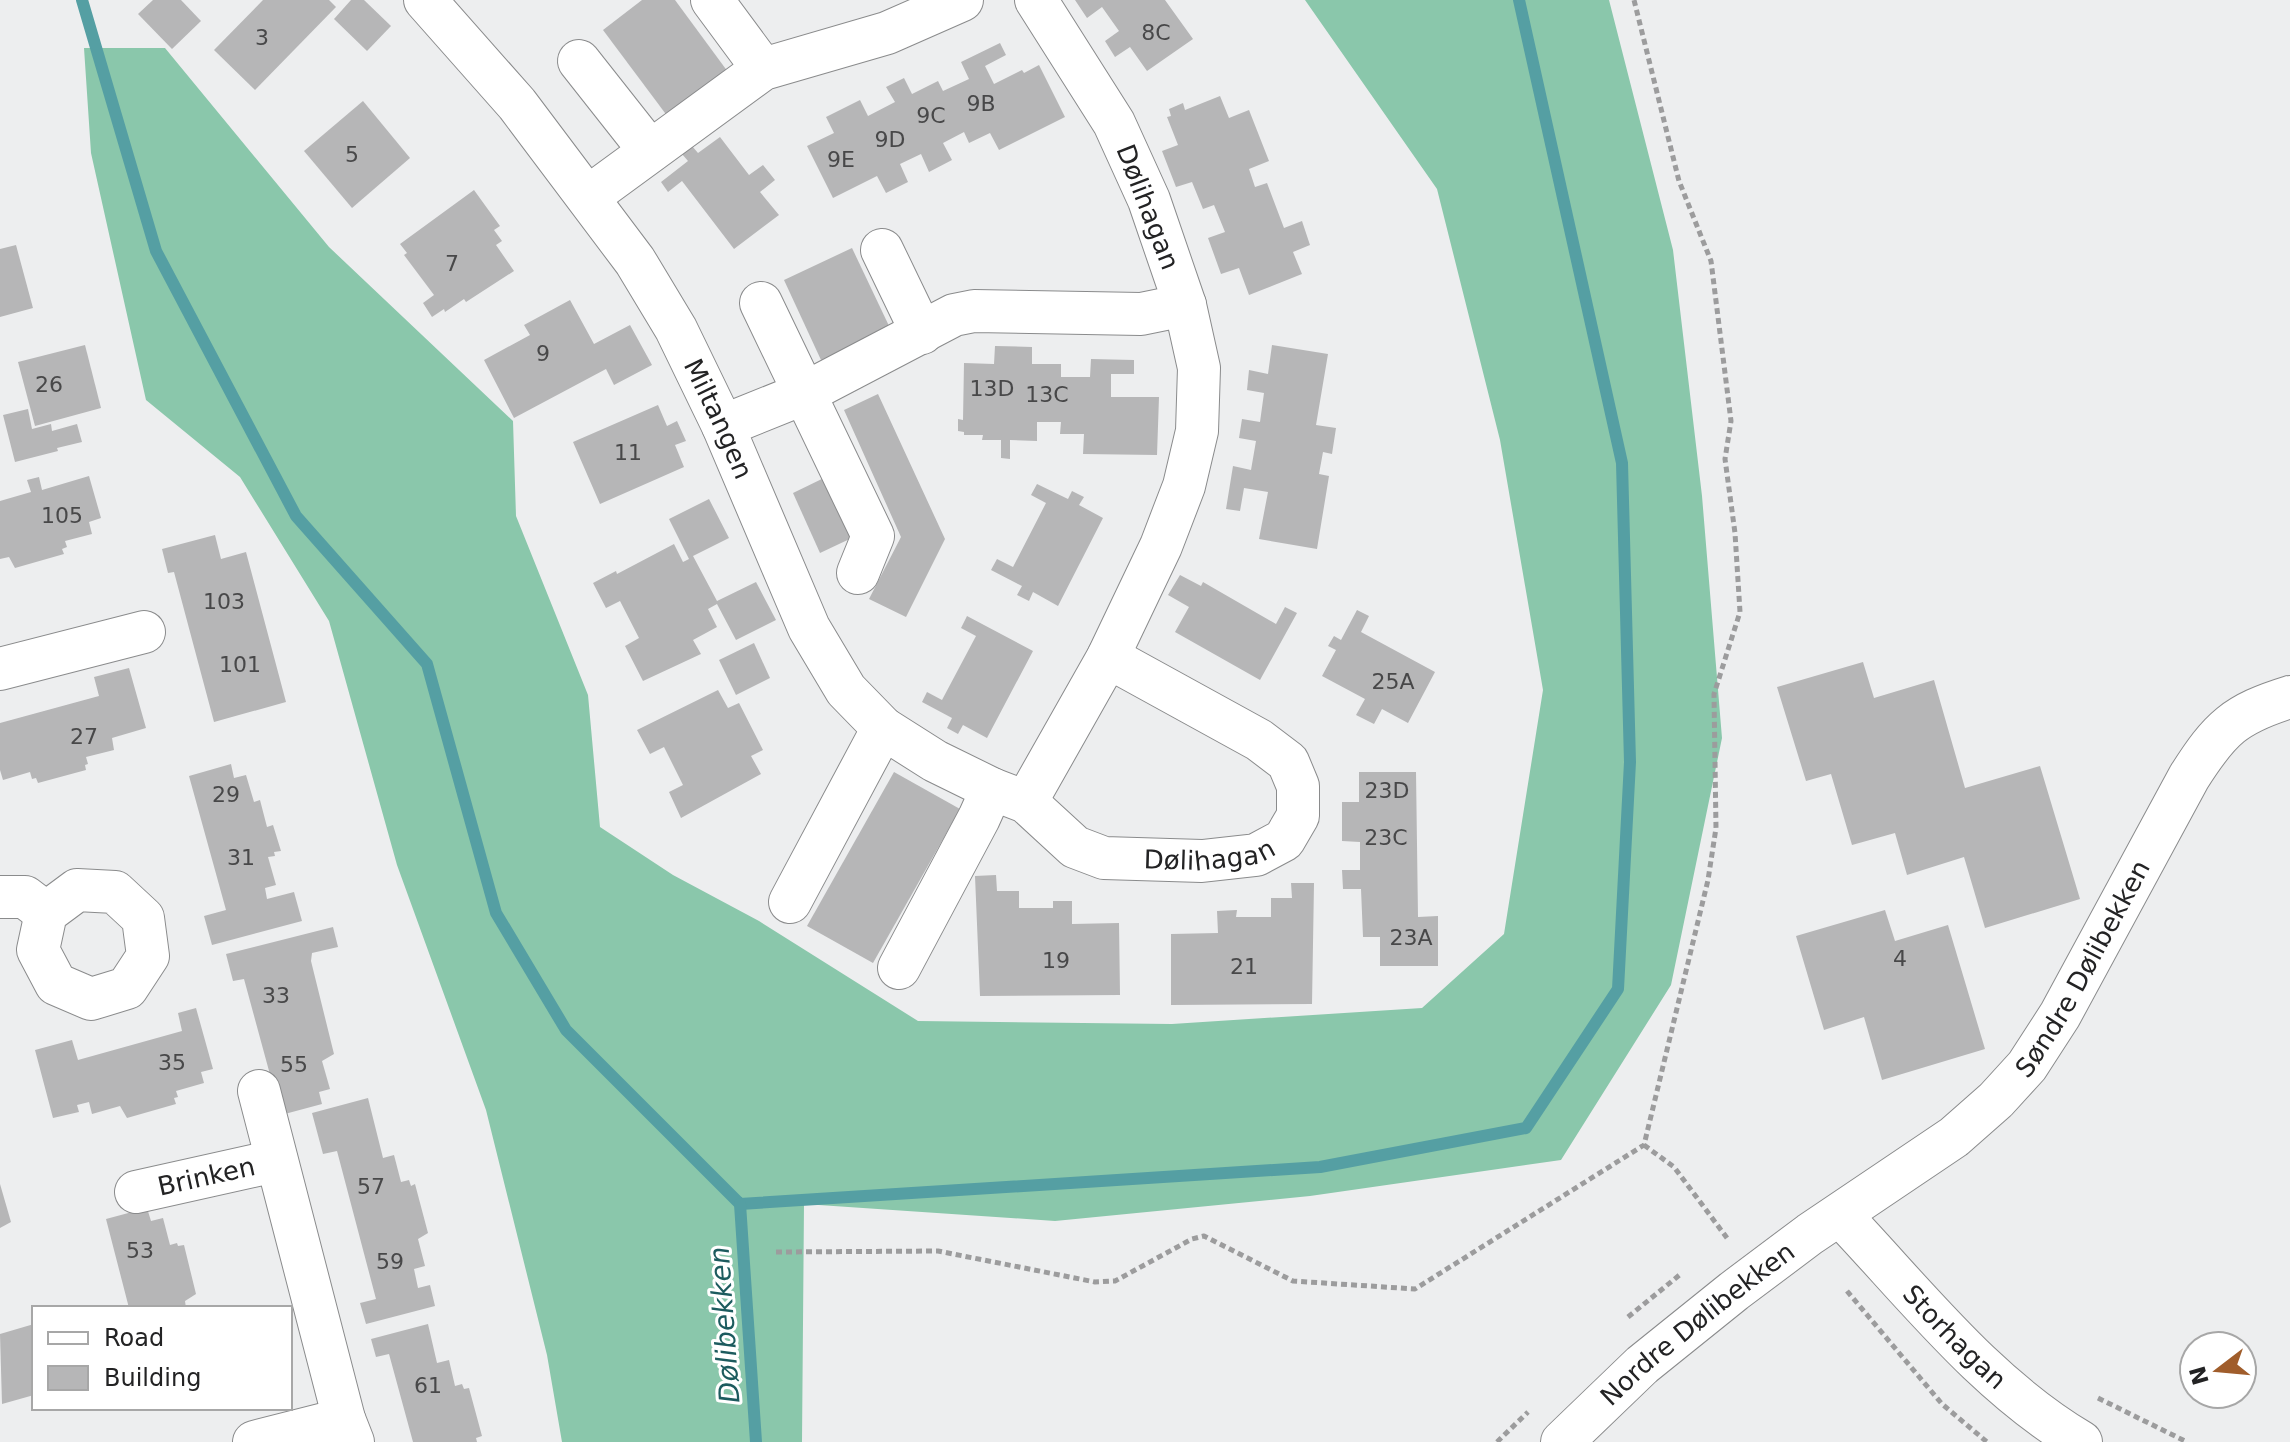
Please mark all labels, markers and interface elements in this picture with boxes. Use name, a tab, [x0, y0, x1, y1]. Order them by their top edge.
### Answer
house number: 8C	[1141, 20, 1171, 45]
house number: 3	[255, 25, 269, 50]
house number: 9B	[966, 91, 996, 116]
house number: 9C	[916, 103, 946, 128]
house number: 9D	[875, 127, 905, 152]
street label: Dølihagan	[1110, 140, 1186, 274]
house number: 5	[345, 142, 359, 167]
house number: 9E	[827, 147, 855, 172]
house number: 7	[445, 251, 459, 276]
house number: 9	[536, 341, 550, 366]
street label: Miltangen	[678, 354, 759, 483]
house number: 26	[35, 372, 63, 397]
house number: 13D	[970, 376, 1014, 401]
house number: 13C	[1025, 382, 1069, 407]
house number: 11	[614, 440, 642, 465]
house number: 105	[41, 503, 83, 528]
house number: 103	[203, 589, 245, 614]
house number: 101	[219, 652, 261, 677]
house number: 25A	[1371, 669, 1415, 694]
house number: 27	[70, 724, 98, 749]
house number: 23D	[1365, 778, 1409, 803]
house number: 29	[212, 782, 240, 807]
house number: 23C	[1364, 825, 1408, 850]
street label: Dølihagan	[1143, 833, 1280, 877]
house number: 31	[227, 845, 255, 870]
street label: Søndre Dølibekken	[2009, 855, 2156, 1083]
house number: 23A	[1389, 925, 1433, 950]
house number: 4	[1893, 946, 1907, 971]
house number: 19	[1042, 948, 1070, 973]
house number: 21	[1230, 954, 1258, 979]
house number: 33	[262, 983, 290, 1008]
house number: 35	[158, 1050, 186, 1075]
house number: 55	[280, 1052, 308, 1077]
street label: Brinken	[155, 1151, 258, 1202]
house number: 57	[357, 1174, 385, 1199]
street label: Nordre Dølibekken	[1594, 1236, 1800, 1412]
house number: 53	[126, 1238, 154, 1263]
water label: Dølibekken	[703, 1246, 746, 1404]
house number: 59	[376, 1249, 404, 1274]
street label: Storhagan	[1897, 1279, 2012, 1395]
legend	[32, 1306, 292, 1410]
text: Road	[104, 1324, 164, 1352]
north arrow	[2178, 1330, 2258, 1410]
text: N	[2185, 1363, 2214, 1388]
text: Building	[104, 1364, 201, 1392]
house number: 61	[414, 1373, 442, 1398]

